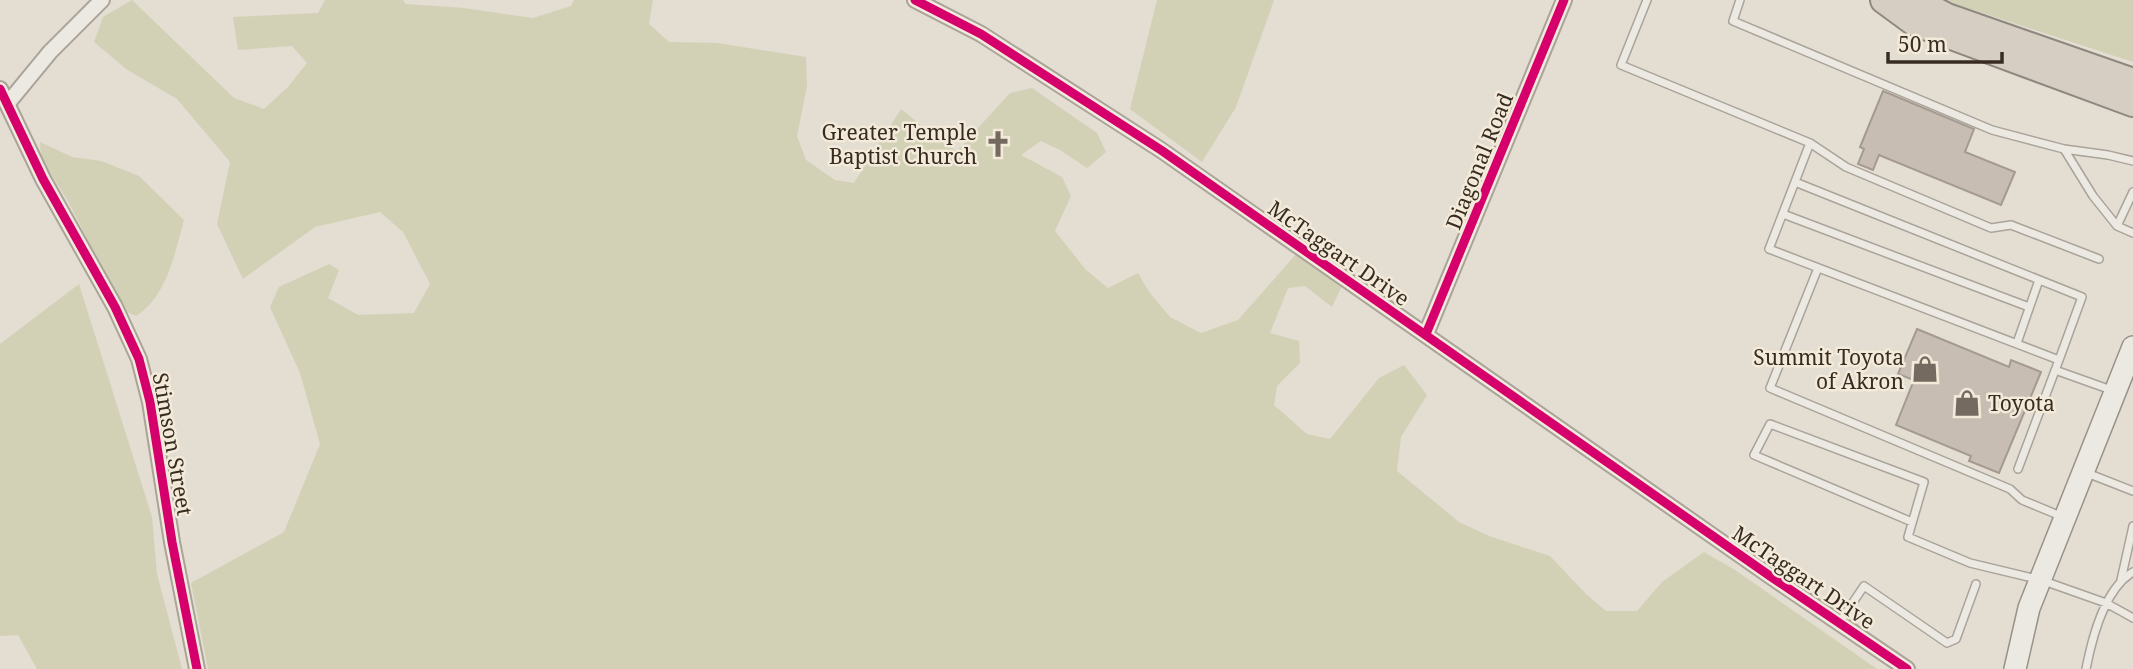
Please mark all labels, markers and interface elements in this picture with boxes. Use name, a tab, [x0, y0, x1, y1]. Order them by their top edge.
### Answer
scale bar	[1888, 21, 2002, 65]
text: 50 m	[1898, 30, 1947, 58]
street label: Diagonal Road	[1439, 88, 1519, 234]
place label: Greater Temple Baptist Church	[822, 118, 977, 170]
church icon: Greater Temple Baptist Church	[983, 129, 1013, 159]
street label: McTaggart Drive	[1263, 194, 1415, 312]
place label: Summit Toyota of Akron	[1753, 343, 1904, 395]
shop icon: Summit Toyota of Akron	[1910, 354, 1940, 384]
street label: Stimson Street	[147, 370, 199, 518]
shop icon: Toyota	[1952, 388, 1982, 418]
place label: Toyota	[1988, 389, 2055, 417]
street label: McTaggart Drive	[1727, 519, 1881, 635]

